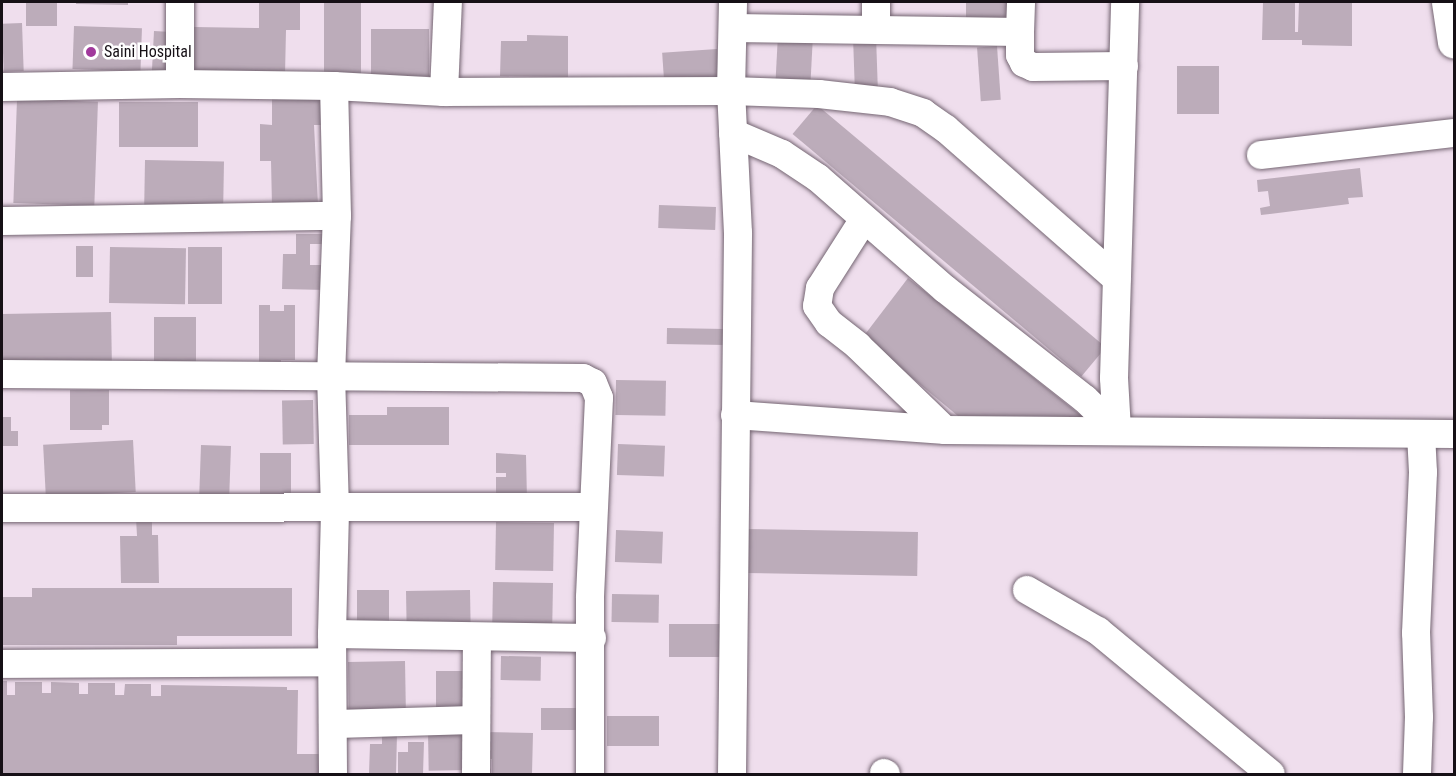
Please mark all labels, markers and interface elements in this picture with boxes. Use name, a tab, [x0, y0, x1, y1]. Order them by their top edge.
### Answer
place label: Saini Hospital	[104, 42, 192, 62]
marker: Saini Hospital	[82, 43, 100, 61]

